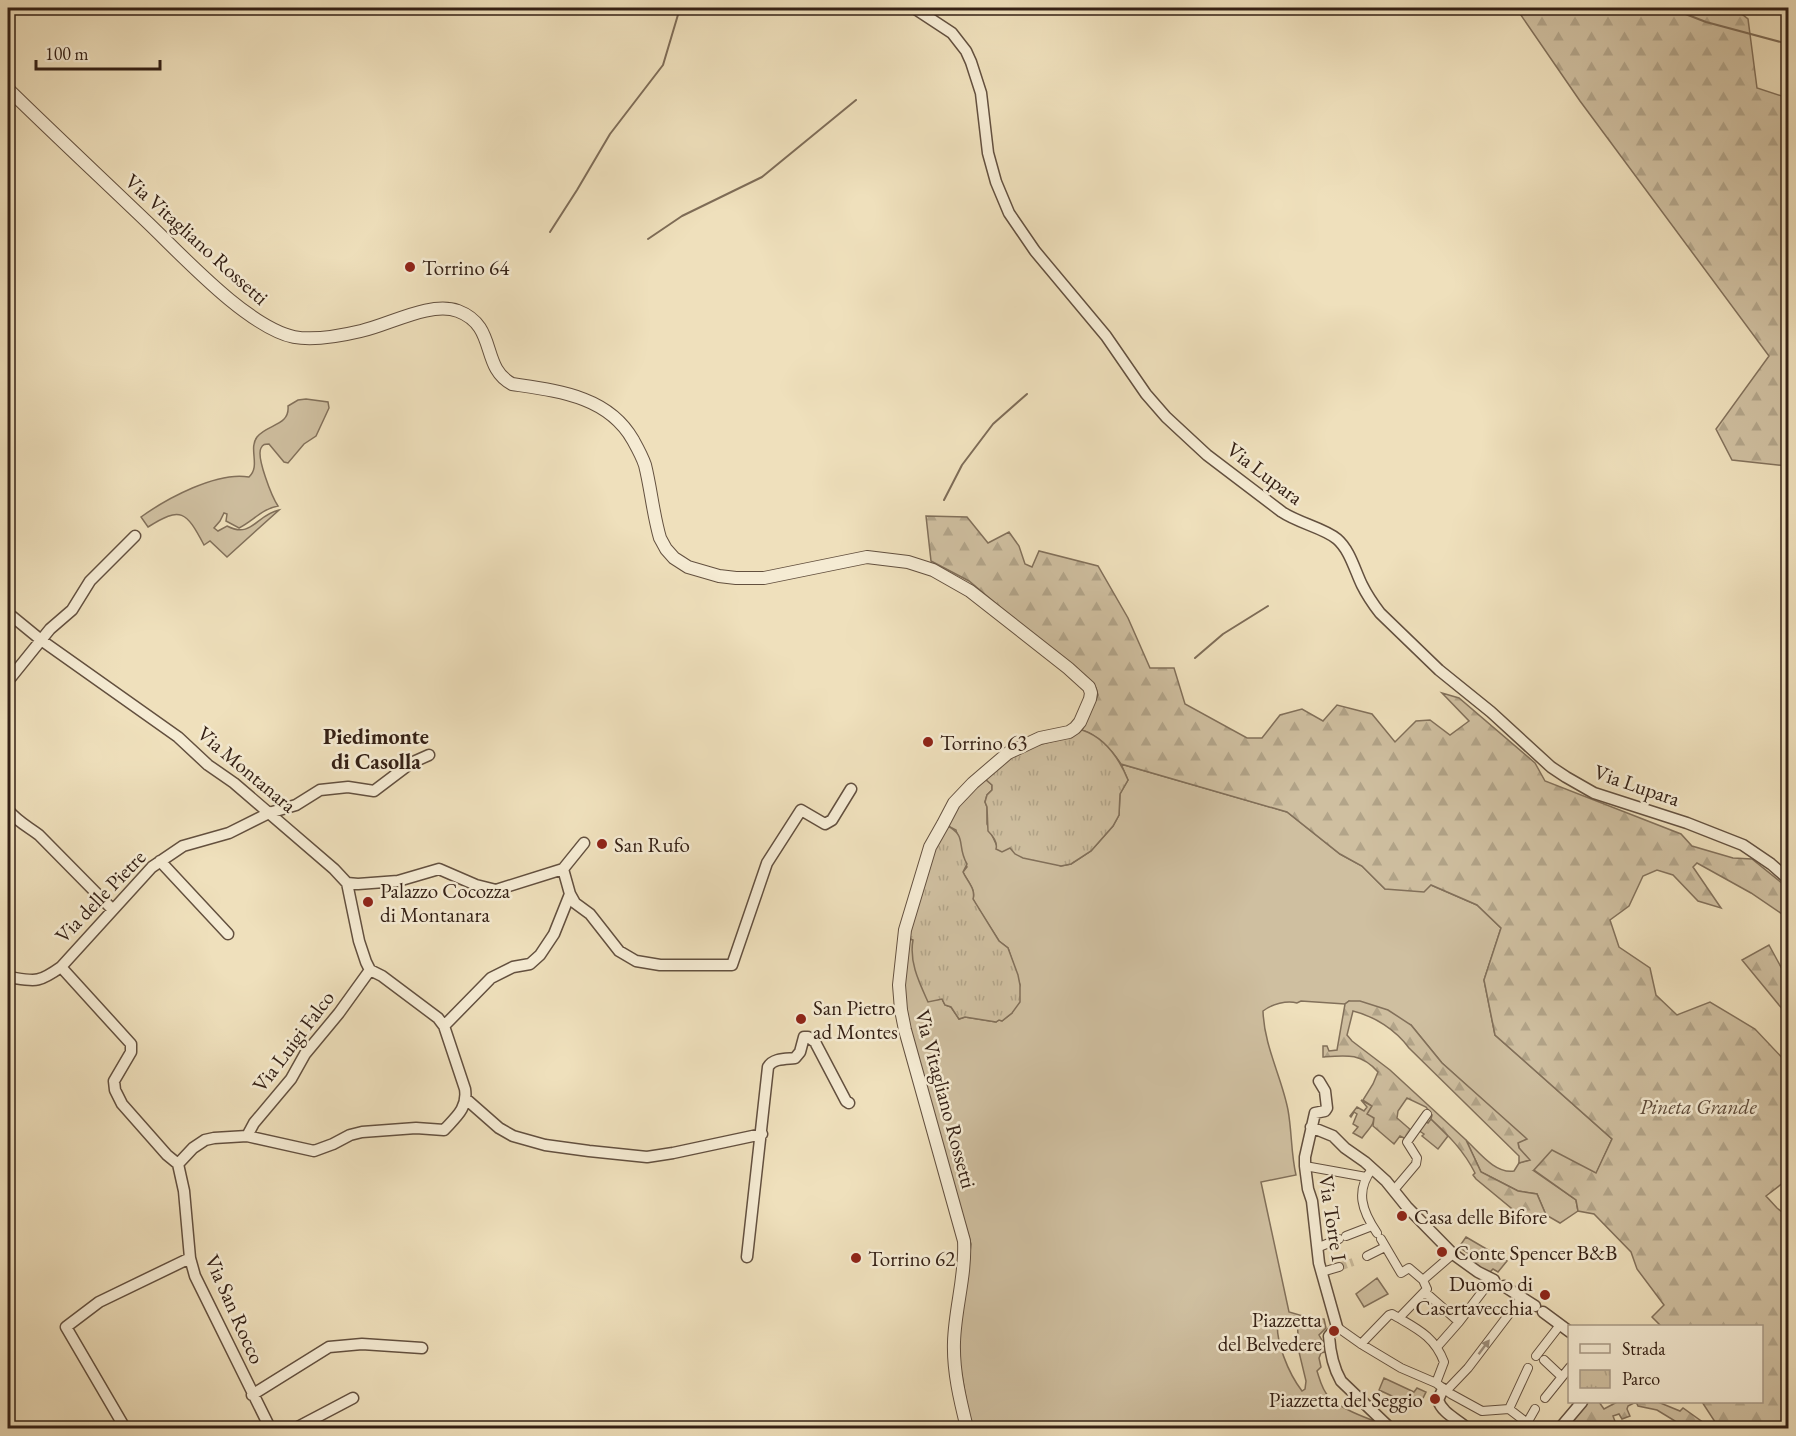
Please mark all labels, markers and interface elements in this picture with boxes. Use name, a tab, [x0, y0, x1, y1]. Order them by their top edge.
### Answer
scale bar	[36, 33, 160, 71]
text: 100 m	[45, 42, 89, 65]
street label: Via Vitagliano Rossetti	[120, 167, 274, 311]
place label: Torrino 64	[422, 254, 510, 281]
marker: Torrino 64	[403, 260, 417, 274]
street label: Via Lupara	[1221, 435, 1309, 511]
street label: Via Montanara	[192, 720, 303, 819]
district label: Piedimonte di Casolla	[323, 722, 429, 776]
place label: Torrino 63	[940, 729, 1027, 756]
marker: Torrino 63	[921, 735, 935, 749]
street label: Via Lupara	[1591, 758, 1684, 812]
place label: San Rufo	[614, 831, 690, 858]
marker: San Rufo	[595, 837, 609, 851]
street label: Via delle Pietre	[49, 844, 151, 948]
place label: Palazzo Cocozza di Montanara	[380, 877, 511, 928]
marker: Palazzo Cocozza di Montanara	[361, 895, 375, 909]
street label: Via Luigi Falco	[246, 985, 340, 1097]
place label: San Pietro ad Montes	[813, 994, 898, 1045]
street label: Via Vitagliano Rossetti	[909, 1007, 983, 1191]
marker: San Pietro ad Montes	[794, 1012, 808, 1026]
park label: Pineta Grande	[1639, 1093, 1757, 1120]
street label: Via Torre I	[1313, 1173, 1353, 1263]
place label: Casa delle Bifore	[1414, 1203, 1547, 1230]
marker: Casa delle Bifore	[1395, 1209, 1409, 1223]
place label: Conte Spencer B&B	[1454, 1239, 1617, 1266]
place label: Torrino 62	[868, 1245, 955, 1272]
marker: Conte Spencer B&B	[1435, 1245, 1449, 1259]
street label: Via San Rocco	[199, 1250, 271, 1368]
marker: Torrino 62	[849, 1251, 863, 1265]
place label: Duomo di Casertavecchia	[1416, 1270, 1534, 1321]
marker: Duomo di Casertavecchia	[1538, 1288, 1552, 1302]
place label: Piazzetta del Belvedere	[1218, 1306, 1323, 1357]
marker: Piazzetta del Belvedere	[1327, 1324, 1341, 1338]
legend	[1568, 1325, 1763, 1403]
text: Strada	[1622, 1337, 1666, 1360]
one-way arrow	[1478, 1339, 1491, 1355]
text: Parco	[1622, 1367, 1660, 1390]
place label: Piazzetta del Seggio	[1269, 1386, 1423, 1413]
marker: Piazzetta del Seggio	[1428, 1392, 1442, 1406]

